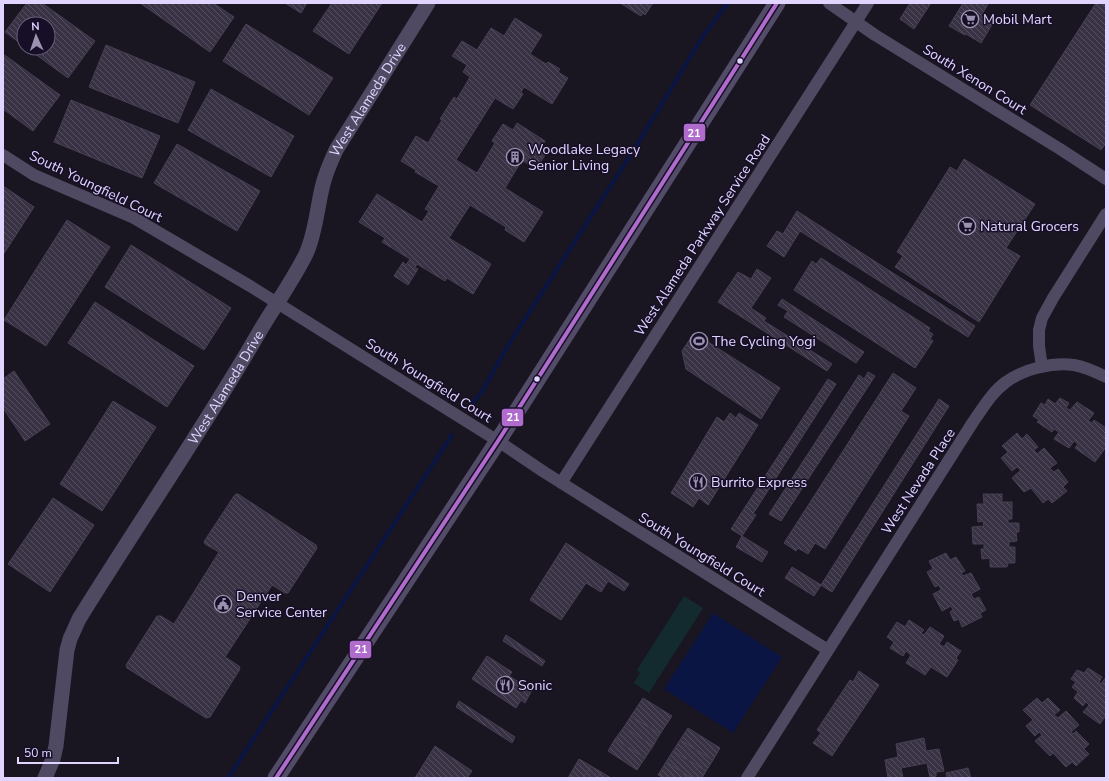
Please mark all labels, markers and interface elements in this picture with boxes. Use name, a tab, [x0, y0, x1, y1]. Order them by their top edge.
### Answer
supermarket icon: Mobil Mart	[960, 9, 980, 29]
place label: Mobil Mart	[983, 10, 1052, 29]
north arrow	[16, 16, 56, 56]
text: N	[31, 19, 40, 34]
street label: West Alameda Drive	[325, 39, 411, 160]
street label: South Xenon Court	[919, 40, 1030, 119]
unlabelled marker	[735, 56, 745, 66]
line badge: 21	[683, 123, 706, 142]
text: 21	[687, 126, 701, 141]
street label: West Alameda Parkway Service Road	[630, 131, 775, 340]
place label: Woodlake Legacy Senior Living	[528, 140, 641, 175]
street label: South Youngfield Court	[26, 146, 166, 227]
building icon: Woodlake Legacy Senior Living	[505, 147, 525, 167]
supermarket icon: Natural Grocers	[957, 216, 977, 236]
place label: Natural Grocers	[980, 217, 1079, 236]
street label: West Alameda Drive	[184, 327, 268, 449]
sports icon: The Cycling Yogi	[689, 331, 709, 351]
place label: The Cycling Yogi	[712, 332, 816, 351]
street label: South Youngfield Court	[362, 334, 496, 427]
unlabelled marker	[532, 374, 542, 384]
line badge: 21	[501, 408, 524, 427]
text: 21	[506, 410, 520, 425]
street label: West Nevada Place	[877, 425, 960, 538]
restaurant icon: Burrito Express	[688, 472, 708, 492]
place label: Burrito Express	[711, 473, 808, 492]
street label: South Youngfield Court	[635, 508, 769, 601]
place label: Denver Service Center	[236, 587, 327, 622]
public building icon: Denver Service Center	[213, 594, 233, 614]
line badge: 21	[349, 640, 372, 659]
text: 21	[354, 642, 368, 657]
restaurant icon: Sonic	[495, 675, 515, 695]
place label: Sonic	[518, 676, 553, 695]
scale bar	[18, 739, 118, 765]
text: 50 m	[24, 745, 52, 761]

